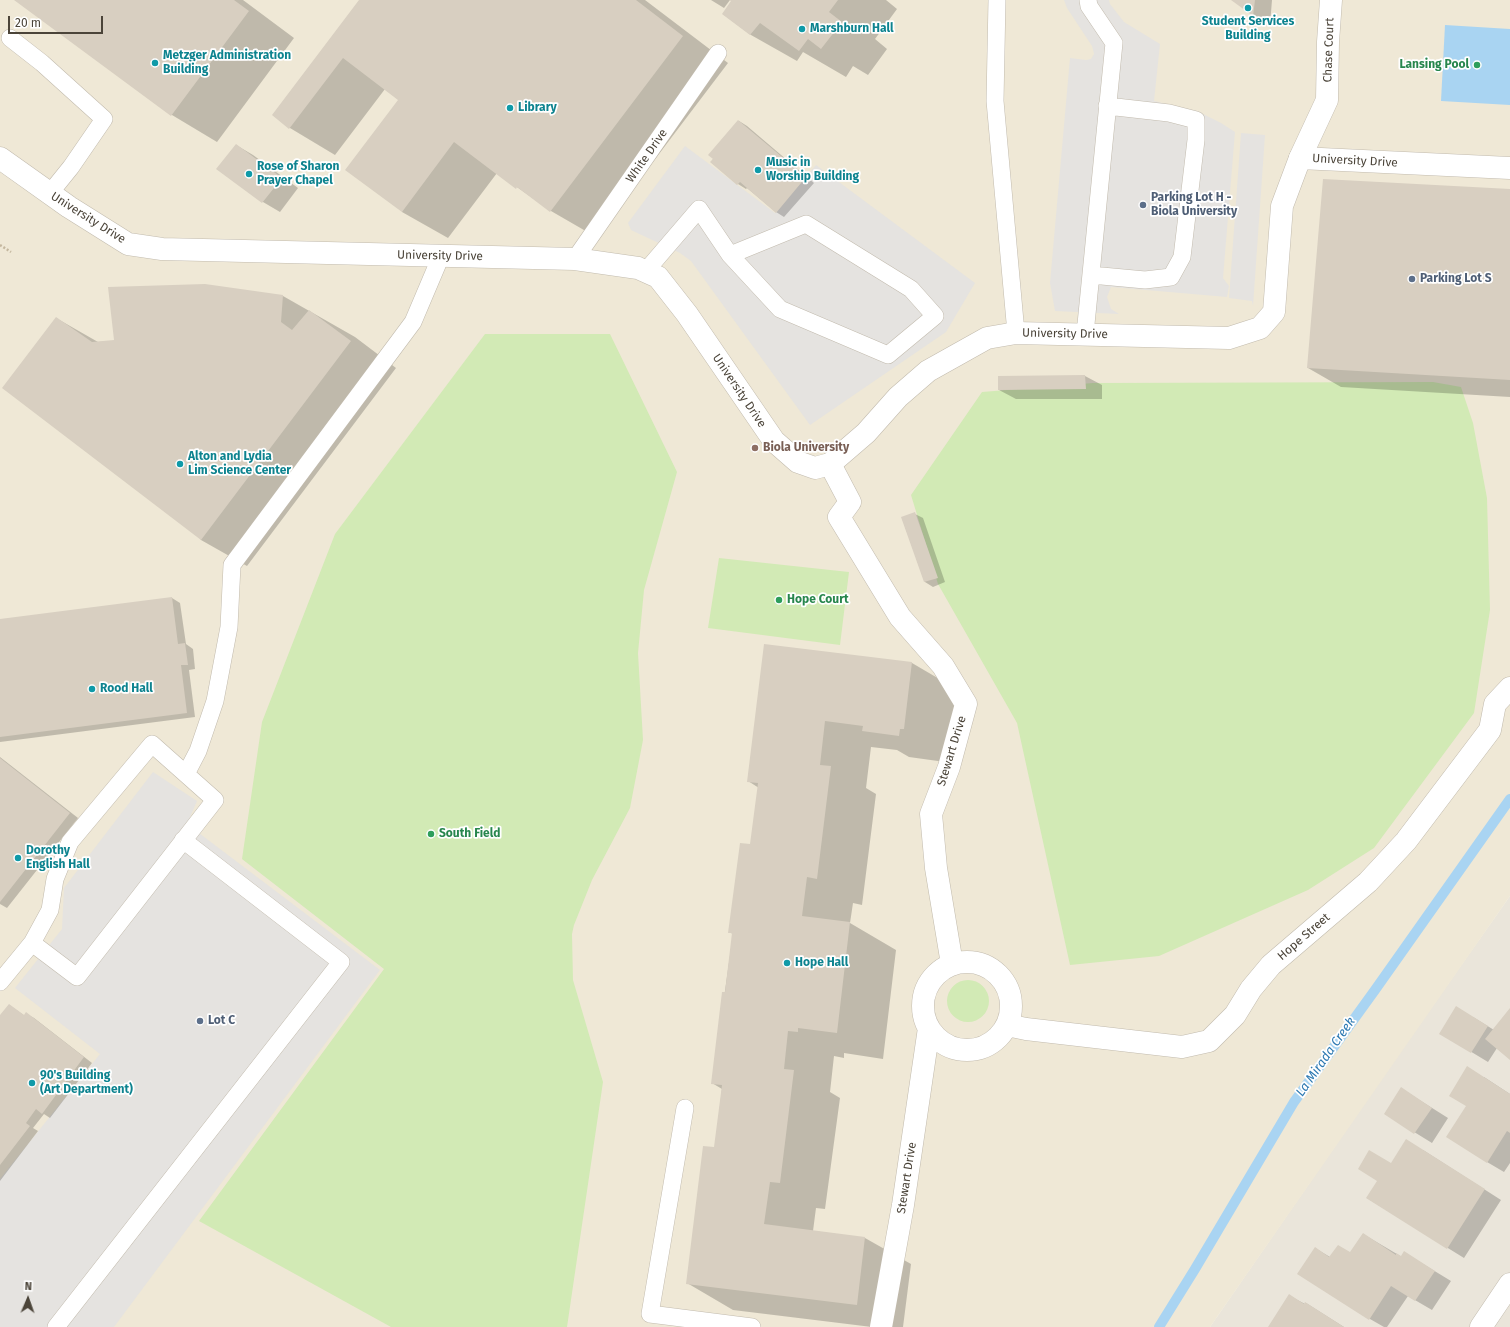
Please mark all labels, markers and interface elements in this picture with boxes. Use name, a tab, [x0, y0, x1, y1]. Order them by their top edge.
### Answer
marker: Student Services Building	[1243, 3, 1253, 13]
scale bar	[10, 8, 105, 34]
place label: Student Services Building	[1202, 15, 1294, 43]
text: 20 m	[15, 16, 41, 30]
street label: Chase Court	[1321, 17, 1337, 83]
place label: Marshburn Hall	[810, 22, 894, 36]
marker: Marshburn Hall	[797, 24, 807, 34]
place label: Metzger Administration Building	[163, 49, 291, 77]
marker: Metzger Administration Building	[150, 58, 160, 68]
place label: Lansing Pool	[1399, 58, 1469, 72]
marker: Lansing Pool	[1472, 60, 1482, 70]
place label: Library	[518, 101, 557, 115]
marker: Library	[505, 103, 515, 113]
street label: White Drive	[623, 126, 671, 186]
street label: University Drive	[1312, 152, 1398, 170]
place label: Music in Worship Building	[766, 156, 859, 184]
place label: Rose of Sharon Prayer Chapel	[257, 160, 339, 188]
marker: Music in Worship Building	[753, 165, 763, 175]
marker: Rose of Sharon Prayer Chapel	[244, 169, 254, 179]
street label: University Drive	[48, 189, 128, 247]
place label: Parking Lot H - Biola University	[1151, 191, 1237, 219]
marker: Parking Lot H - Biola University	[1138, 200, 1148, 210]
street label: University Drive	[397, 248, 483, 264]
place label: Parking Lot S	[1420, 272, 1492, 286]
marker: Parking Lot S	[1407, 274, 1417, 284]
street label: University Drive	[1022, 326, 1108, 342]
street label: University Drive	[709, 351, 769, 431]
place label: Biola University	[763, 441, 849, 455]
marker: Biola University	[750, 443, 760, 453]
place label: Alton and Lydia Lim Science Center	[188, 450, 291, 478]
marker: Alton and Lydia Lim Science Center	[175, 459, 185, 469]
place label: Hope Court	[787, 593, 849, 607]
marker: Hope Court	[774, 595, 784, 605]
place label: Rood Hall	[100, 682, 153, 696]
marker: Rood Hall	[87, 684, 97, 694]
street label: Stewart Drive	[935, 714, 969, 788]
place label: South Field	[439, 827, 500, 841]
marker: South Field	[426, 829, 436, 839]
place label: Dorothy English Hall	[26, 844, 90, 872]
marker: Dorothy English Hall	[13, 853, 23, 863]
street label: Hope Street	[1275, 910, 1333, 964]
place label: Hope Hall	[795, 956, 848, 970]
marker: Hope Hall	[782, 958, 792, 968]
place label: Lot C	[208, 1014, 235, 1028]
water label: La Mirada Creek	[1293, 1014, 1359, 1100]
marker: Lot C	[195, 1016, 205, 1026]
place label: 90's Building (Art Department)	[40, 1069, 133, 1097]
marker: 90's Building (Art Department)	[27, 1078, 37, 1088]
street label: Stewart Drive	[894, 1141, 920, 1215]
north arrow	[8, 1279, 48, 1319]
text: N	[25, 1280, 32, 1293]

